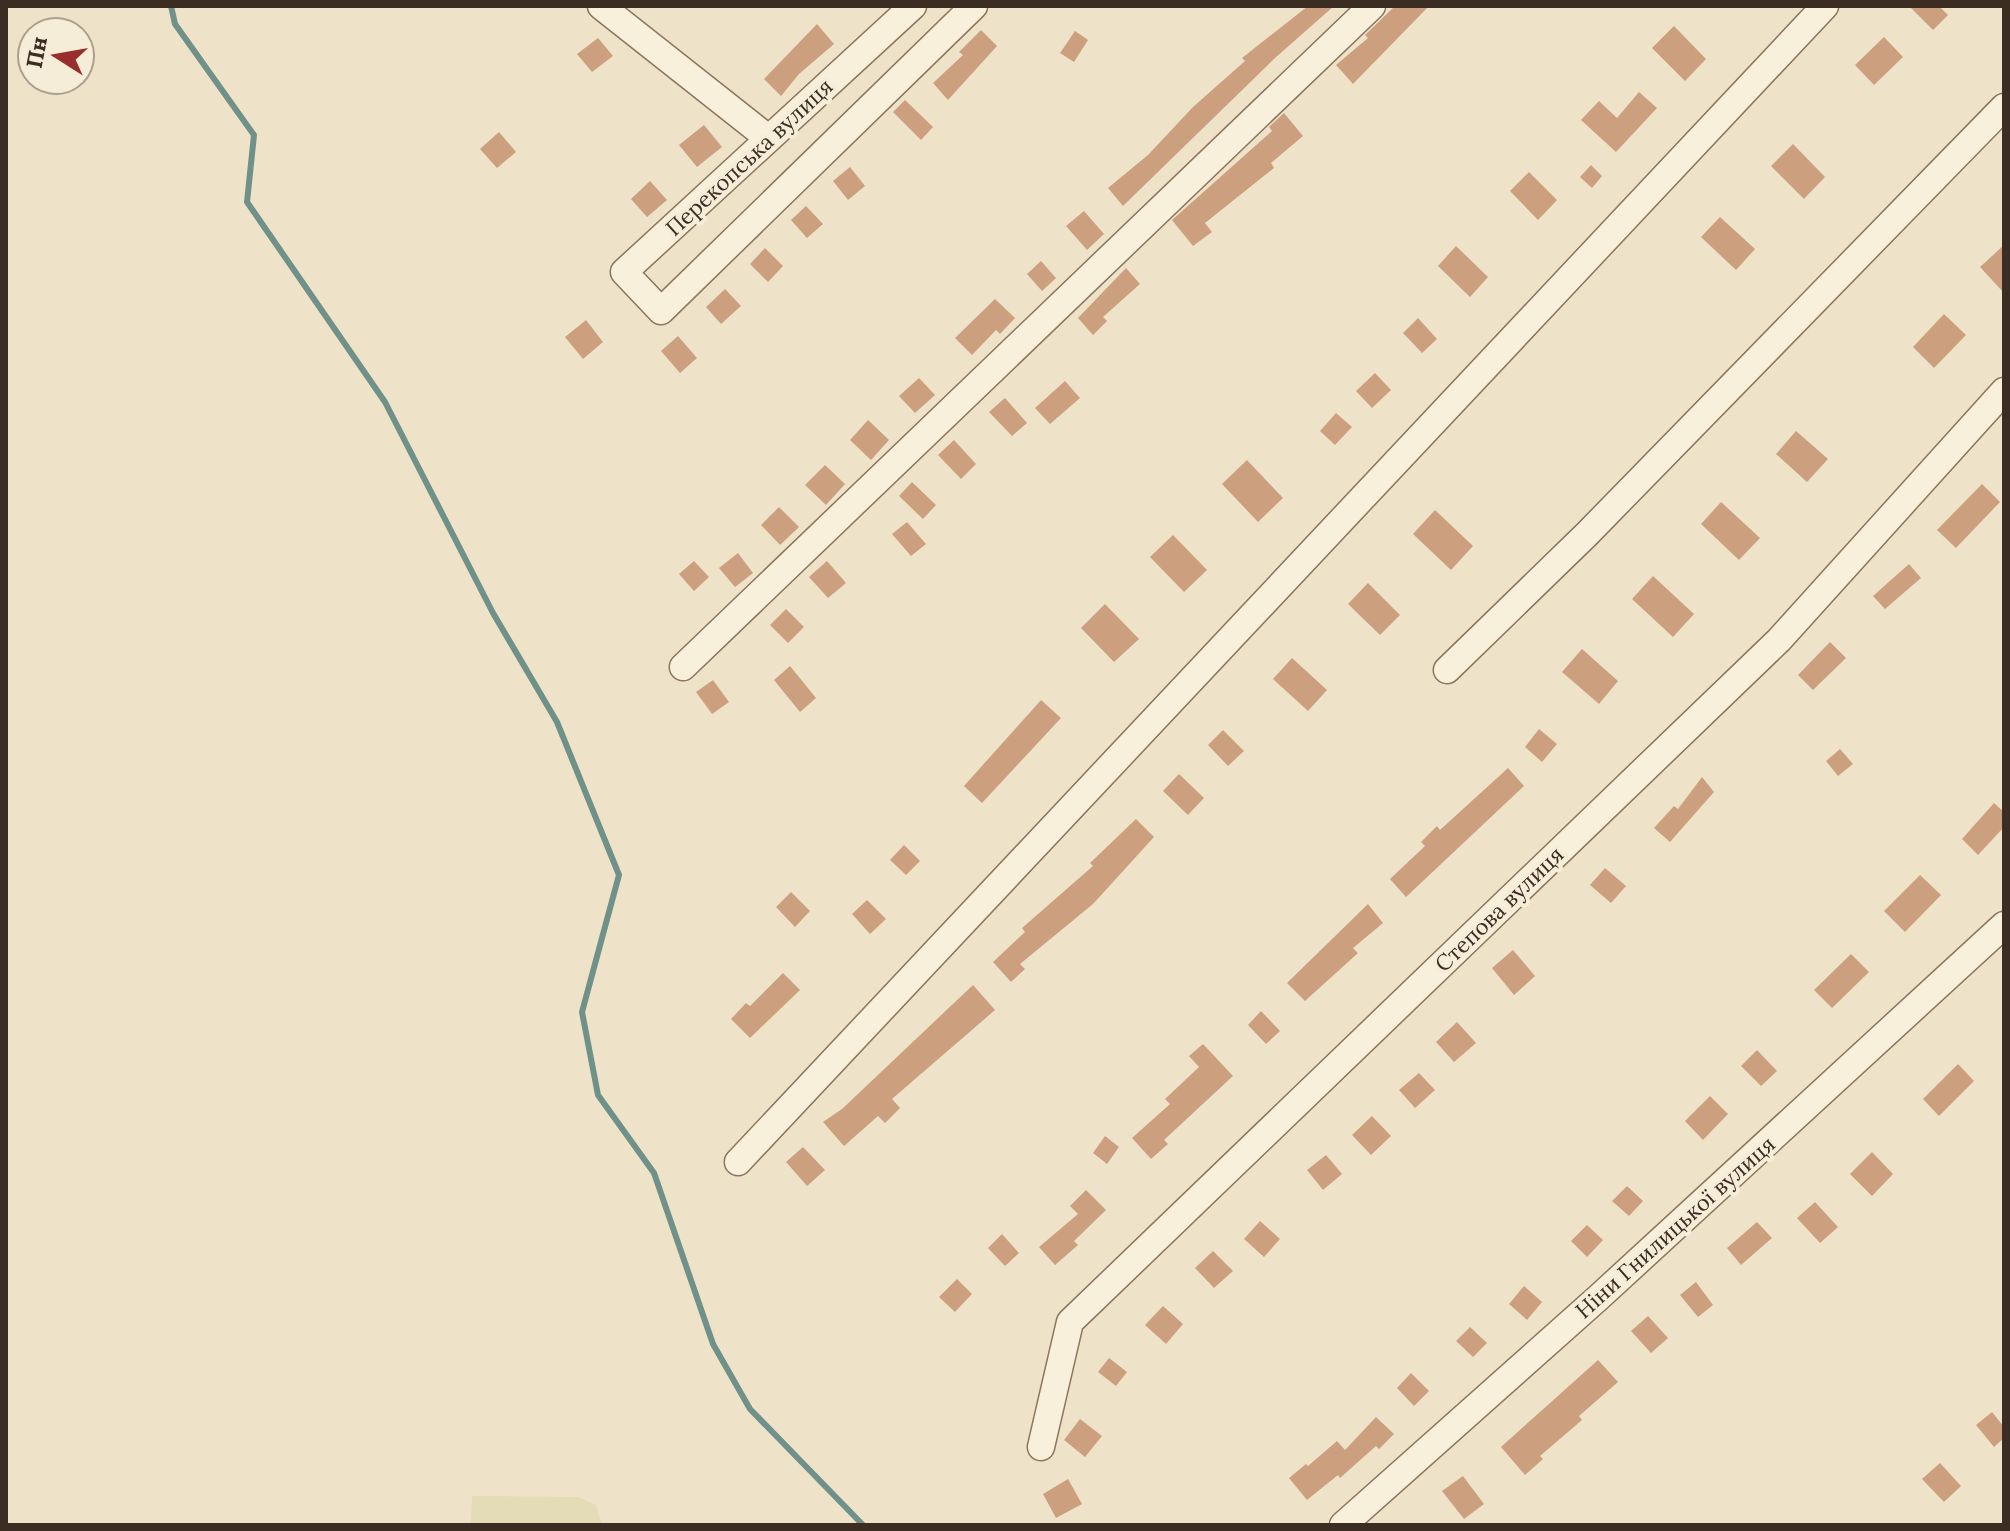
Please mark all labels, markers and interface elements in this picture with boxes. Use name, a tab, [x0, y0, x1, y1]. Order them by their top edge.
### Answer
north arrow	[16, 16, 96, 96]
text: Пн	[20, 34, 53, 70]
street label: Перекопська вулиця	[660, 72, 838, 242]
street label: Степова вулиця	[1429, 840, 1569, 978]
street label: Ніни Гнилицької вулиця	[1569, 1130, 1781, 1324]

